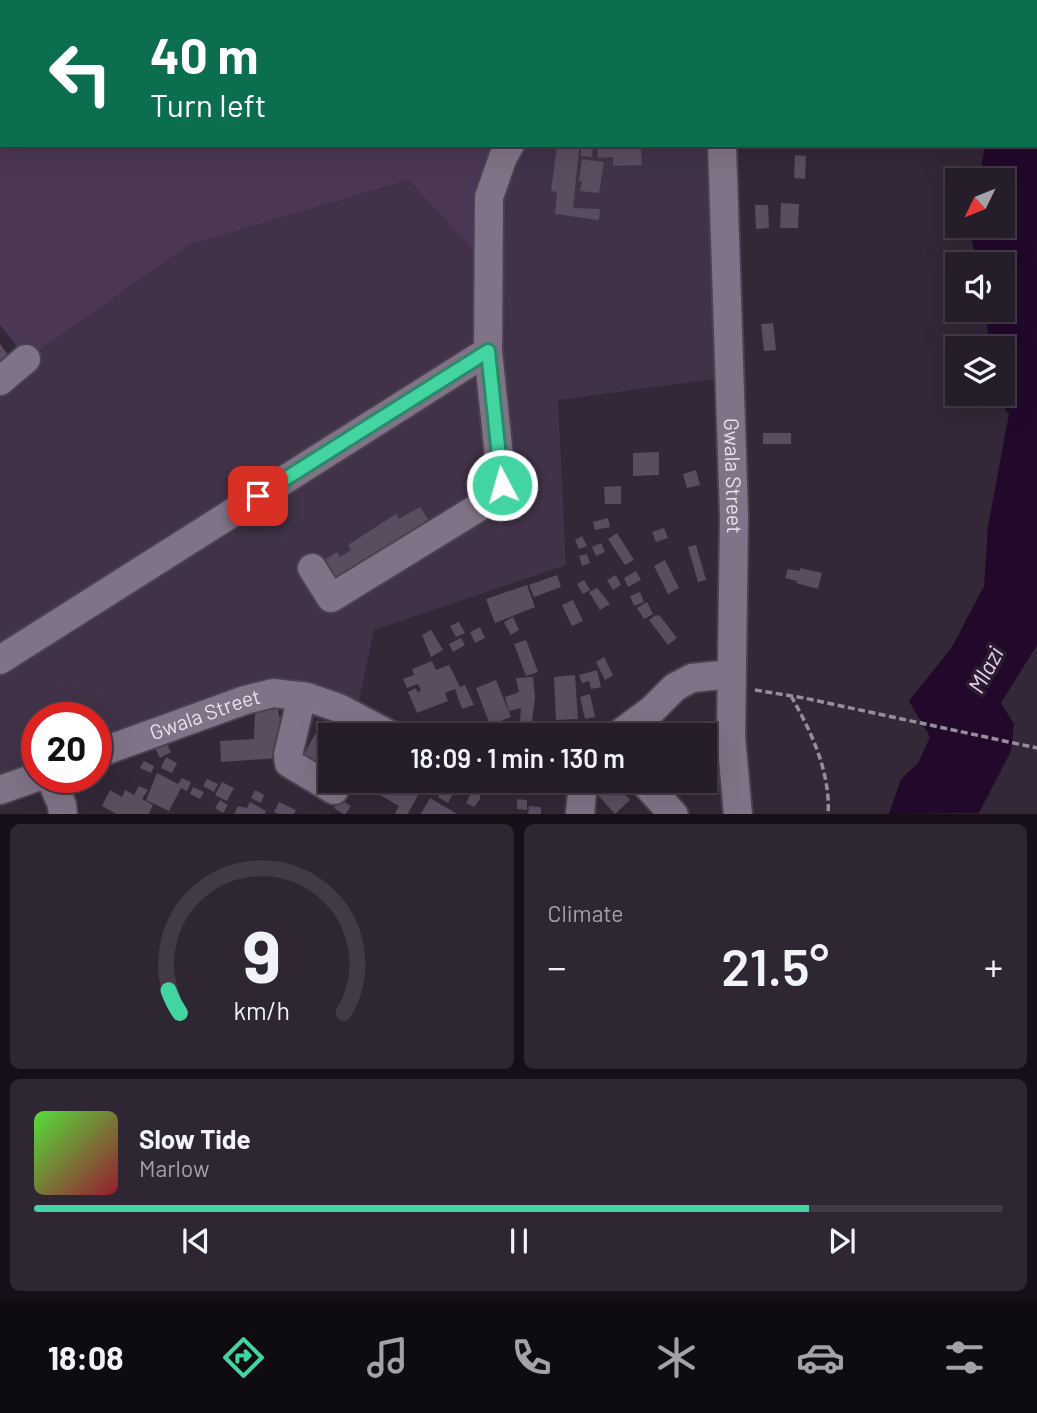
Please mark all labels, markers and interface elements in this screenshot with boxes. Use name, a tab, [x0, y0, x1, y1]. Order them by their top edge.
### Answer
text: 40 m	[150, 25, 258, 84]
icon: left	[35, 28, 126, 119]
text: Turn left	[150, 85, 267, 123]
north arrow	[945, 168, 1015, 238]
map controls	[945, 168, 1015, 406]
button: sound	[945, 252, 1015, 322]
button: layers	[945, 336, 1015, 406]
street label: Gwala Street	[720, 418, 748, 534]
position arrow	[465, 448, 539, 522]
pin	[228, 466, 288, 526]
icon: arrive	[239, 477, 277, 515]
water label: Mlazi	[961, 641, 1009, 698]
street label: Gwala Street	[146, 683, 263, 745]
speed limit sign: 20	[21, 702, 112, 793]
text: 18:09 · 1 min · 130 m	[410, 742, 625, 773]
text: Climate	[548, 899, 624, 927]
text: 9	[242, 910, 281, 998]
text: 21.5°	[721, 934, 829, 996]
text: −	[548, 943, 567, 989]
text: +	[984, 943, 1003, 989]
text: km/h	[233, 994, 290, 1024]
text: Slow Tide	[139, 1123, 251, 1154]
text: Marlow	[139, 1154, 210, 1182]
icon: previous	[177, 1222, 215, 1260]
icon: pause	[500, 1222, 538, 1260]
icon: next	[823, 1222, 861, 1260]
icon: directions	[219, 1333, 268, 1382]
icon: music	[363, 1333, 412, 1382]
icon: phone	[507, 1333, 556, 1382]
icon: climate	[652, 1333, 701, 1382]
icon: car	[796, 1333, 845, 1382]
icon: filters	[940, 1333, 989, 1382]
text: 18:08	[48, 1338, 123, 1376]

